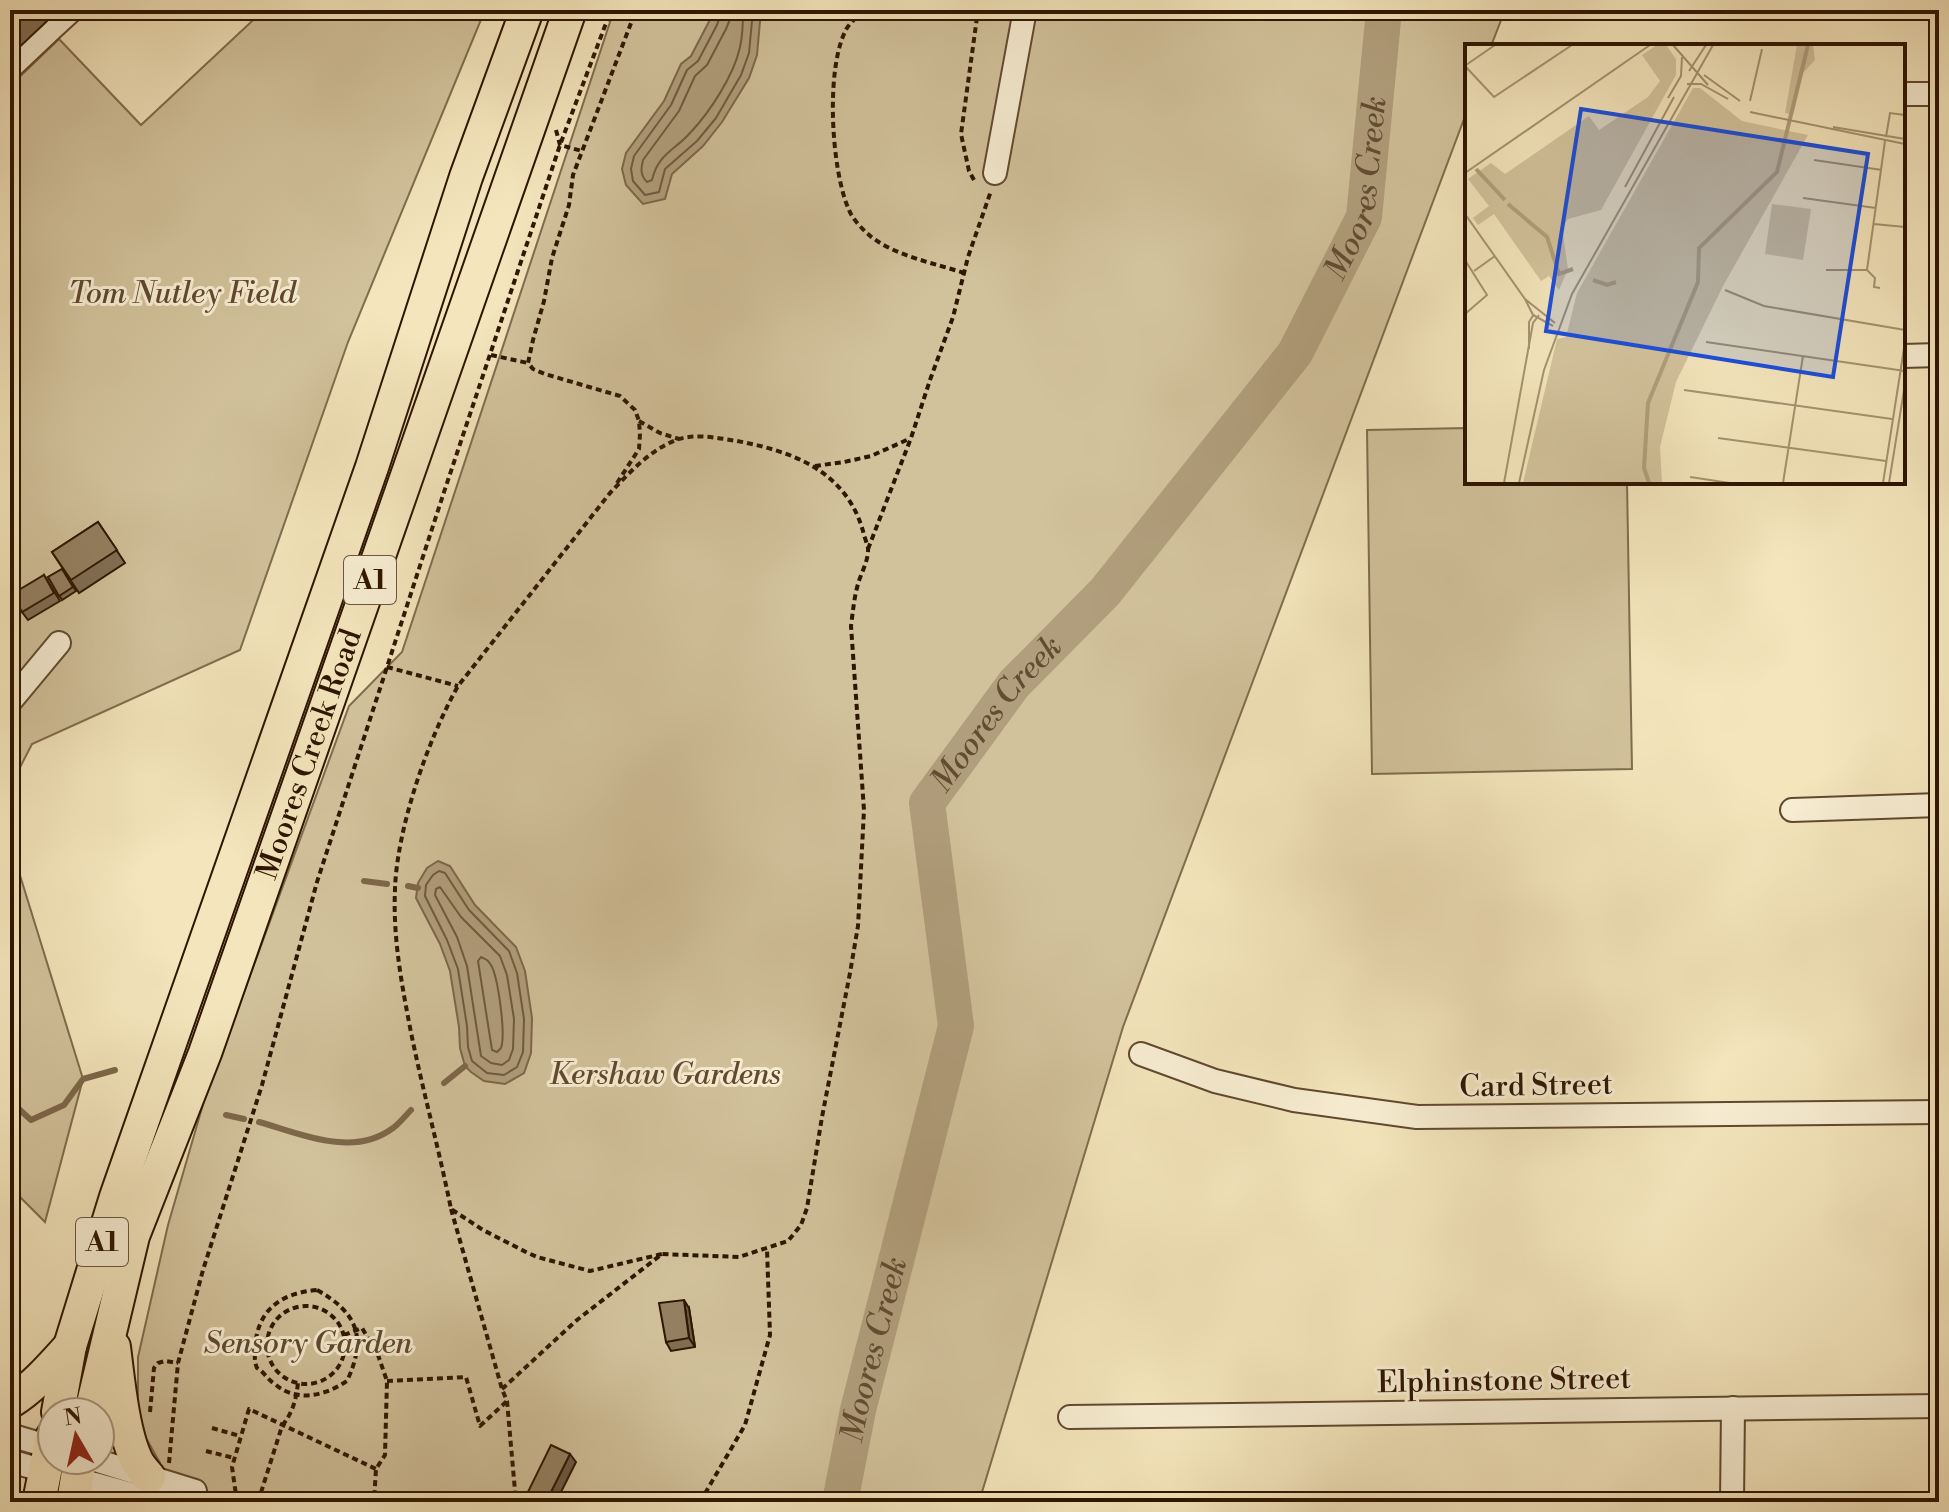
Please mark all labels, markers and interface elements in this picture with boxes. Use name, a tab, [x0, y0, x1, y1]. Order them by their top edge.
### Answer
inset map	[1465, 44, 1905, 484]
water label: Moores Creek	[1315, 94, 1396, 287]
park label: Tom Nutley Field	[68, 275, 297, 313]
road number: A1	[344, 556, 396, 604]
street label: Moores Creek Road	[248, 624, 371, 885]
water label: Moores Creek	[922, 627, 1071, 800]
park label: Kershaw Gardens	[549, 1056, 781, 1094]
street label: Card Street	[1459, 1066, 1613, 1106]
road number: A1	[76, 1218, 128, 1266]
water label: Moores Creek	[832, 1253, 916, 1446]
park label: Sensory Garden	[204, 1325, 413, 1363]
street label: Elphinstone Street	[1377, 1360, 1632, 1402]
north arrow	[36, 1396, 116, 1476]
text: N	[62, 1403, 84, 1432]

